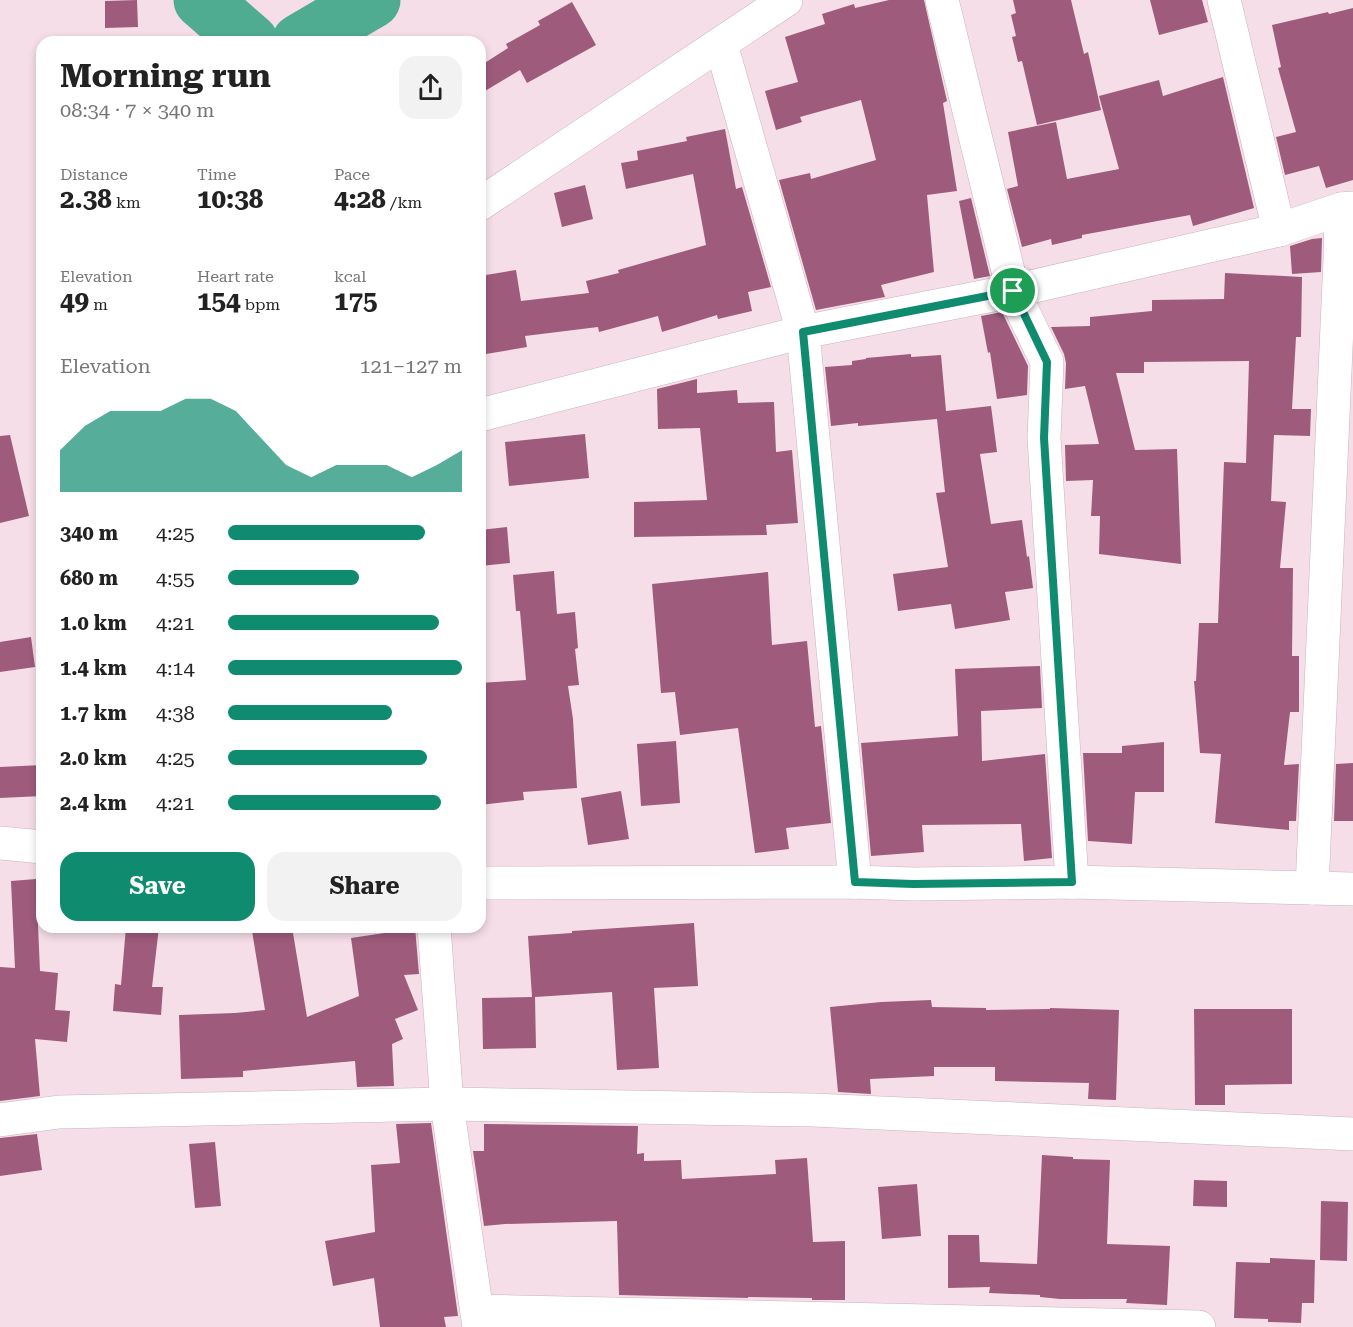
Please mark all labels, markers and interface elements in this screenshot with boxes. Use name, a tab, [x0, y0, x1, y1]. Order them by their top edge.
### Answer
text: Morning run	[60, 56, 271, 95]
button: share	[399, 56, 462, 119]
text: 08:34 · 7 × 340 m	[60, 98, 215, 122]
text: Distance	[60, 165, 128, 184]
text: Time	[197, 165, 236, 184]
text: Pace	[334, 165, 370, 184]
text: 2.38	[60, 184, 112, 214]
text: 10:38	[197, 184, 263, 214]
text: 4:28	[334, 184, 386, 214]
text: km	[112, 193, 141, 212]
text: /km	[386, 193, 422, 212]
pin	[987, 265, 1038, 316]
text: Elevation	[60, 267, 133, 286]
text: Heart rate	[197, 267, 274, 286]
text: kcal	[334, 267, 366, 286]
icon: arrive	[996, 274, 1029, 307]
text: 49	[60, 286, 89, 316]
text: 154	[197, 286, 241, 316]
text: 175	[334, 286, 378, 316]
text: m	[89, 295, 108, 314]
text: bpm	[241, 295, 280, 314]
text: Elevation	[60, 354, 151, 378]
text: 121–127 m	[359, 354, 462, 378]
text: 340 m	[60, 521, 118, 545]
text: 4:25	[156, 521, 195, 545]
text: 680 m	[60, 566, 118, 590]
text: 4:55	[156, 566, 195, 590]
text: 1.0 km	[60, 611, 127, 635]
text: 4:21	[156, 611, 195, 635]
text: 1.4 km	[60, 656, 127, 680]
text: 4:14	[156, 656, 195, 680]
text: 1.7 km	[60, 701, 127, 725]
text: 4:38	[156, 701, 195, 725]
text: 2.0 km	[60, 746, 127, 770]
text: 4:25	[156, 746, 195, 770]
text: 2.4 km	[60, 791, 127, 815]
text: 4:21	[156, 791, 195, 815]
button: Save	[60, 852, 255, 921]
button: Share	[267, 852, 462, 921]

